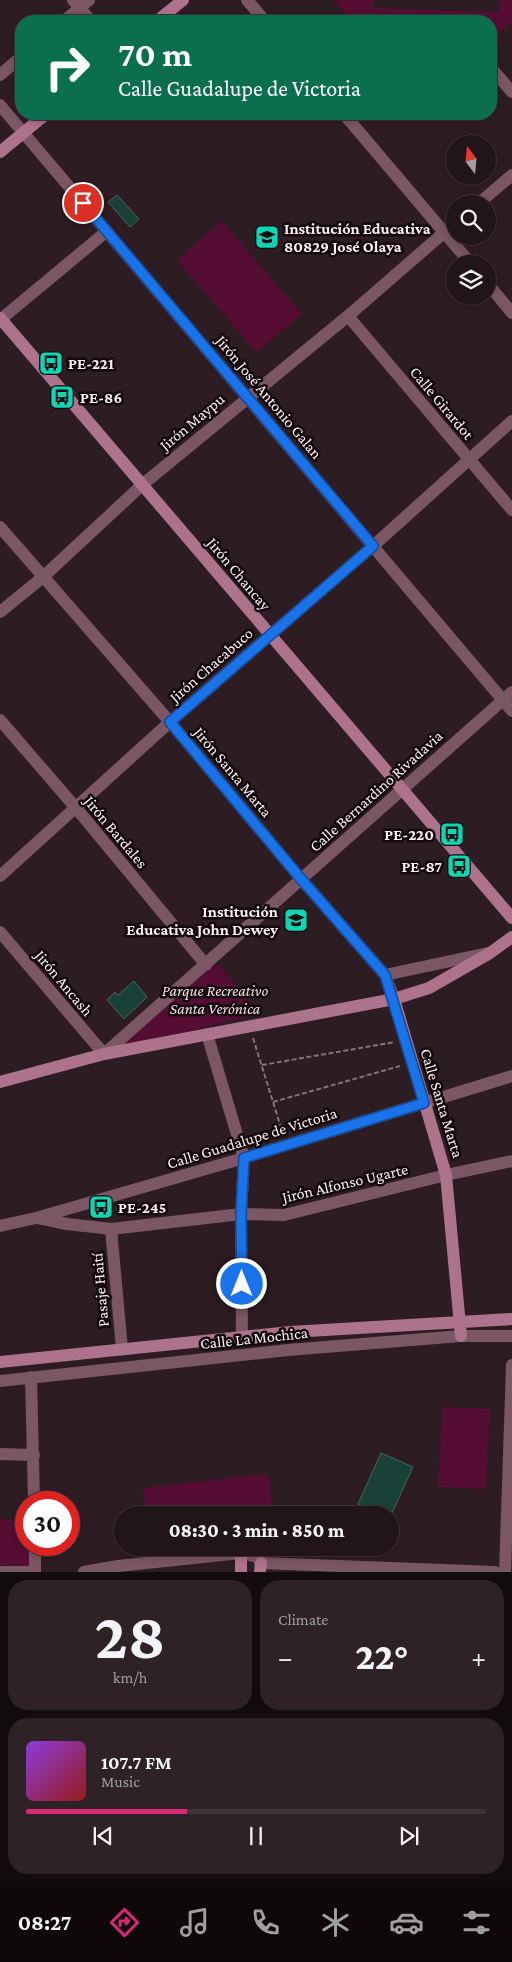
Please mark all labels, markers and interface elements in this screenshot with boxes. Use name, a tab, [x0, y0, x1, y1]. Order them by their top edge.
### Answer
icon: right	[35, 35, 100, 100]
text: 70 m	[118, 35, 192, 74]
text: Calle Guadalupe de Victoria	[118, 76, 361, 101]
north arrow	[446, 135, 496, 185]
map controls	[446, 135, 496, 305]
pin	[62, 182, 104, 224]
icon: arrive	[69, 189, 97, 217]
button: search	[446, 195, 496, 245]
place label: Institución Educativa 80829 José Olaya	[284, 220, 431, 255]
school or university icon: Institución Educativa 80829 José Olaya	[254, 224, 280, 250]
button: layers	[446, 255, 496, 305]
street label: Jirón José Antonio Galan	[211, 331, 326, 463]
bus stop icon: PE-221	[38, 350, 64, 376]
place label: PE-221	[68, 355, 114, 372]
street label: Calle Girardot	[407, 363, 478, 443]
bus stop icon: PE-86	[49, 384, 75, 410]
place label: PE-86	[80, 389, 122, 406]
street label: Jirón Maypu	[155, 390, 229, 456]
street label: Jirón Chancay	[202, 533, 275, 615]
street label: Jirón Chacabuco	[164, 624, 257, 708]
street label: Jirón Santa Marta	[188, 722, 276, 821]
street label: Calle Bernardino Rivadavia	[306, 727, 446, 855]
street label: Jirón Bardales	[79, 791, 151, 872]
bus stop icon: PE-220	[439, 821, 465, 847]
place label: PE-220	[384, 826, 434, 843]
bus stop icon: PE-87	[446, 853, 472, 879]
place label: PE-87	[401, 858, 442, 875]
place label: Institución Educativa John Dewey	[126, 903, 278, 938]
school or university icon: Institución Educativa John Dewey	[283, 907, 309, 933]
street label: Jirón Ancash	[30, 945, 97, 1020]
park label: Parque Recreativo Santa Verónica	[162, 982, 268, 1017]
street label: Calle Santa Marta	[417, 1046, 467, 1160]
street label: Calle Guadalupe de Victoria	[165, 1104, 340, 1173]
street label: Jirón Alfonso Ugarte	[278, 1160, 410, 1207]
bus stop icon: PE-245	[88, 1194, 114, 1220]
place label: PE-245	[118, 1199, 167, 1216]
street label: Pasaje Haití	[88, 1251, 113, 1328]
position arrow	[215, 1257, 267, 1309]
street label: Calle La Mochica	[199, 1324, 309, 1352]
speed limit sign: 30	[15, 1491, 80, 1556]
text: 08:30 · 3 min · 850 m	[169, 1520, 344, 1541]
text: 28	[95, 1600, 165, 1672]
text: Climate	[278, 1611, 328, 1628]
text: 22°	[355, 1635, 409, 1677]
text: −	[278, 1642, 293, 1673]
text: +	[471, 1642, 486, 1673]
text: km/h	[113, 1669, 147, 1686]
text: 107.7 FM	[101, 1752, 172, 1773]
text: Music	[101, 1773, 140, 1790]
icon: previous	[89, 1822, 117, 1850]
icon: pause	[242, 1822, 270, 1850]
icon: next	[395, 1822, 423, 1850]
icon: directions	[107, 1905, 142, 1940]
icon: music	[177, 1905, 212, 1940]
icon: phone	[248, 1905, 283, 1940]
icon: climate	[318, 1905, 353, 1940]
icon: car	[389, 1905, 424, 1940]
icon: filters	[459, 1905, 494, 1940]
text: 08:27	[18, 1910, 71, 1935]

